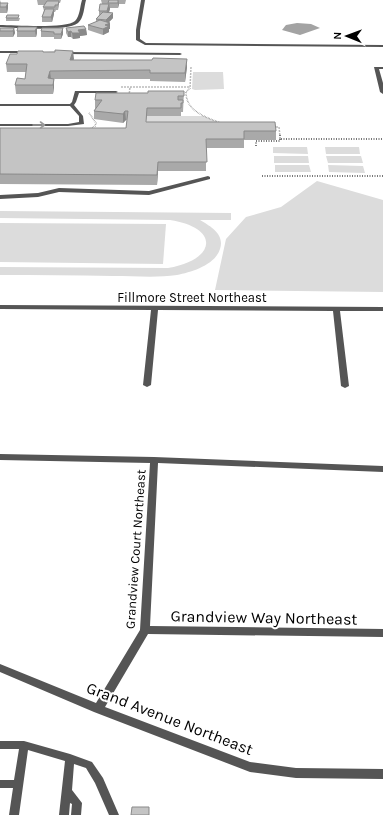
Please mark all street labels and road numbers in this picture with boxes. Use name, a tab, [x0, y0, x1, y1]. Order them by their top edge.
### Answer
street label: Fillmore Street Northeast	[117, 290, 267, 305]
street label: Grandview Court Northeast	[122, 469, 149, 629]
street label: Grandview Way Northeast	[170, 606, 358, 629]
street label: Grand Avenue Northeast	[84, 678, 256, 759]

